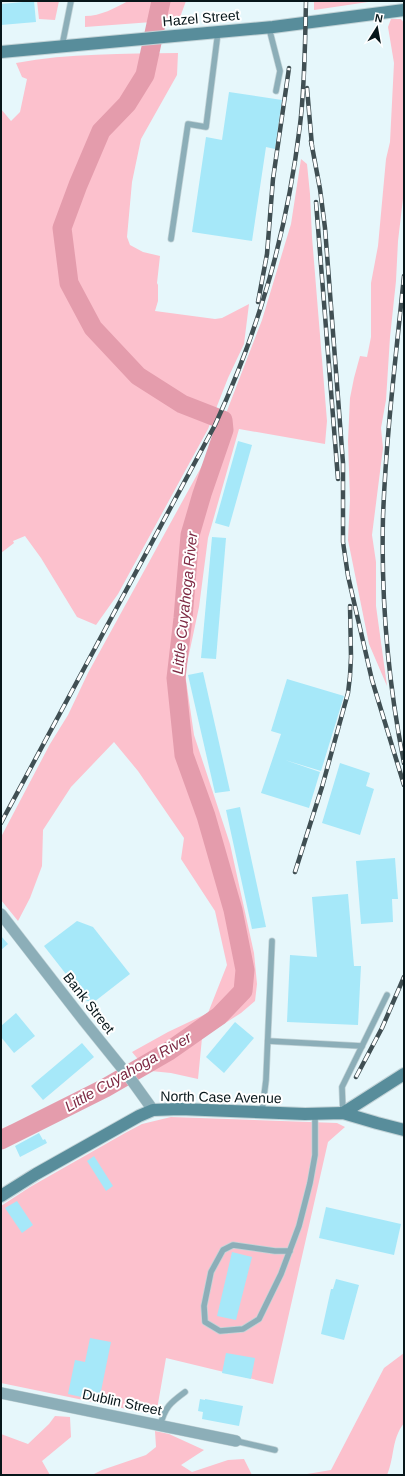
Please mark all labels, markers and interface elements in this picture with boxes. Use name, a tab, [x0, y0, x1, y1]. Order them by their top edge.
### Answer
street label: Hazel Street	[162, 7, 240, 29]
north arrow	[357, 8, 397, 48]
text: N	[374, 12, 384, 25]
water label: Little Cuyahoga River	[169, 530, 201, 675]
street label: Bank Street	[60, 969, 118, 1037]
water label: Little Cuyahoga River	[61, 1028, 195, 1115]
street label: North Case Avenue	[160, 1088, 282, 1106]
street label: Dublin Street	[81, 1386, 163, 1418]

